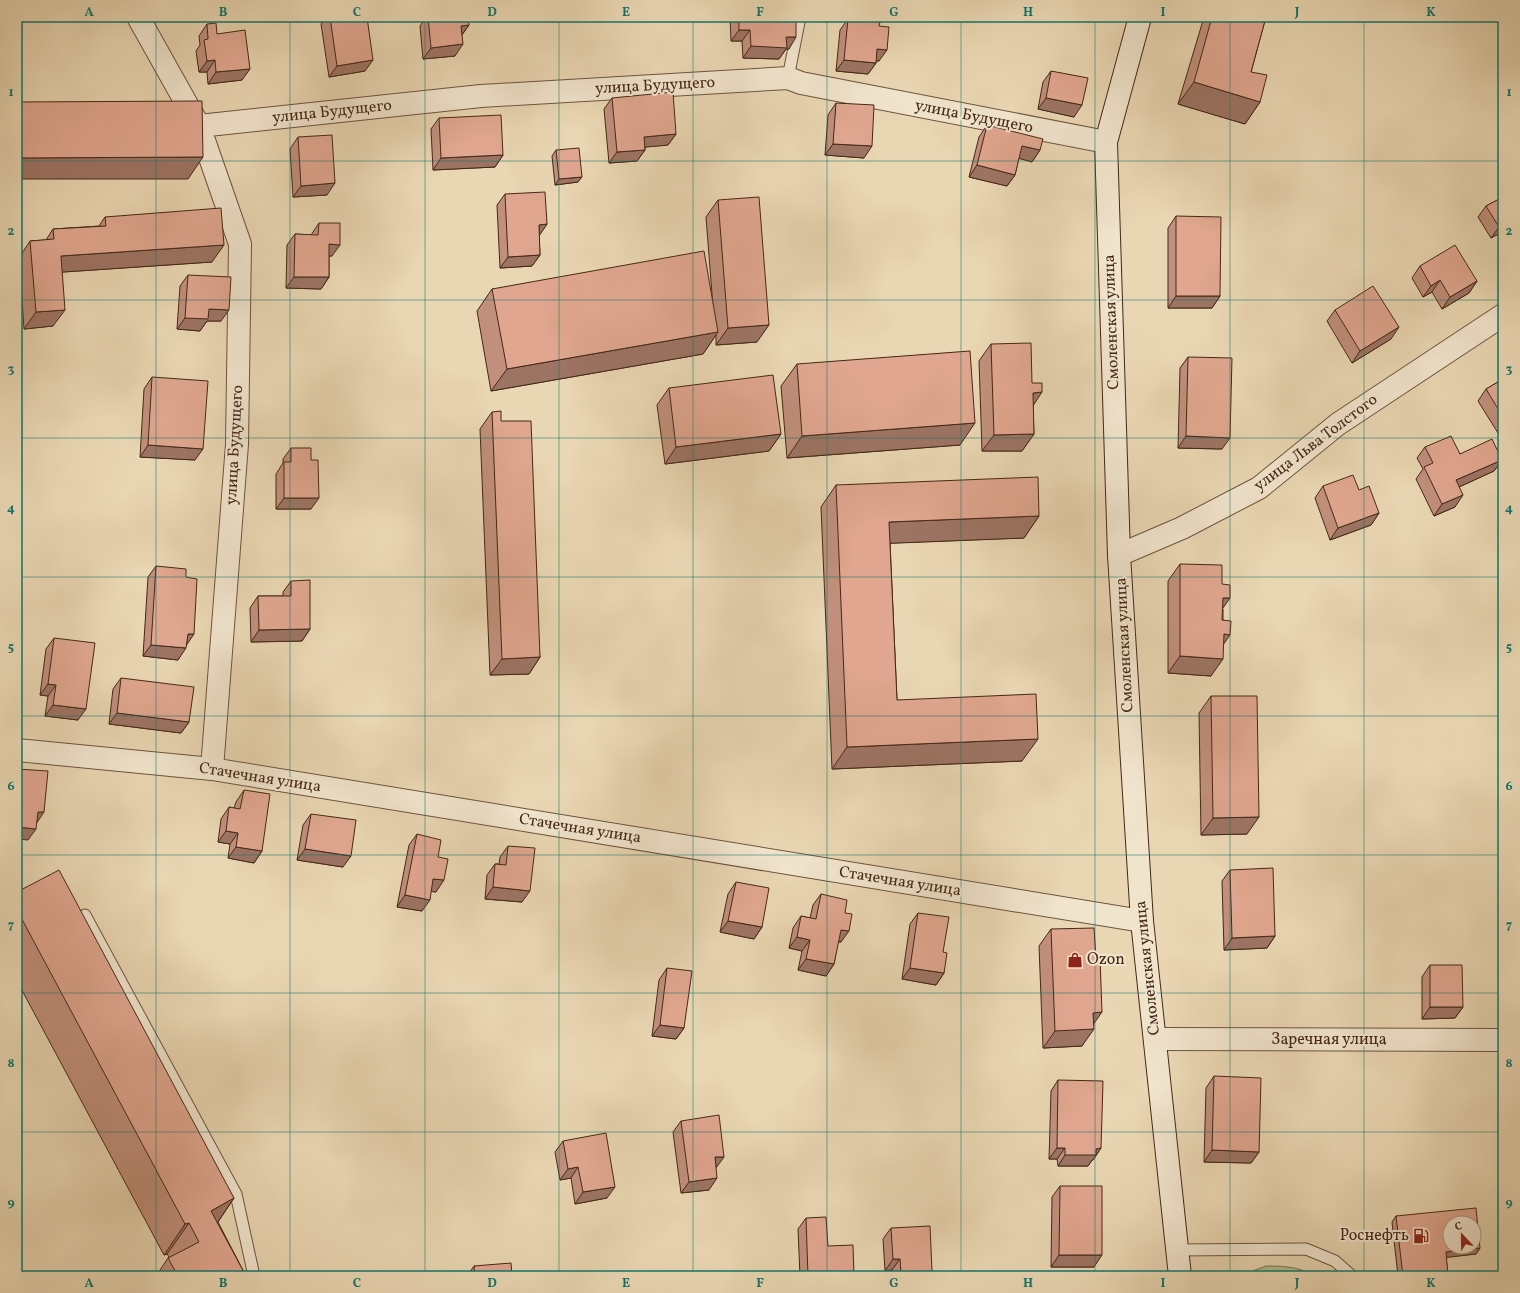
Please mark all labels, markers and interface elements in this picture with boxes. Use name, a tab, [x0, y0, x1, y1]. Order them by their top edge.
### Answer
text: A	[84, 4, 94, 22]
text: B	[219, 4, 228, 22]
text: C	[353, 4, 361, 22]
text: D	[487, 4, 497, 22]
text: E	[622, 4, 630, 22]
text: F	[756, 4, 764, 22]
text: G	[889, 4, 899, 22]
text: H	[1023, 4, 1033, 22]
text: I	[1161, 4, 1166, 22]
text: J	[1294, 4, 1300, 22]
text: K	[1426, 4, 1436, 22]
street label: улица Будущего	[594, 72, 716, 100]
text: 1	[8, 84, 14, 102]
text: 1	[1506, 84, 1512, 102]
street label: улица Будущего	[271, 95, 393, 129]
street label: улица Будущего	[913, 95, 1035, 139]
text: 2	[8, 223, 15, 241]
text: 2	[1506, 223, 1513, 241]
street label: Смоленская улица	[1099, 254, 1125, 390]
text: 3	[8, 361, 15, 379]
text: 3	[1506, 361, 1513, 379]
street label: улица Будущего	[221, 384, 249, 506]
street label: улица Льва Толстого	[1250, 389, 1382, 497]
text: 4	[7, 500, 15, 518]
text: 4	[1505, 500, 1513, 518]
street label: Смоленская улица	[1110, 577, 1140, 713]
text: 5	[8, 639, 14, 657]
text: 5	[1506, 639, 1512, 657]
street label: Стачечная улица	[197, 757, 323, 799]
text: 6	[7, 778, 15, 796]
text: 6	[1505, 778, 1513, 796]
street label: Стачечная улица	[517, 808, 643, 850]
street label: Стачечная улица	[837, 861, 963, 903]
street label: Смоленская улица	[1130, 900, 1166, 1036]
text: 7	[8, 917, 14, 935]
text: 7	[1506, 917, 1512, 935]
place label: Ozon	[1087, 949, 1125, 971]
shop icon: Ozon	[1066, 951, 1084, 969]
street label: Заречная улица	[1271, 1029, 1387, 1051]
text: 8	[7, 1055, 15, 1073]
text: 8	[1505, 1055, 1513, 1073]
text: 9	[7, 1194, 15, 1212]
text: 9	[1505, 1194, 1513, 1212]
north arrow	[1442, 1215, 1482, 1255]
text: С	[1453, 1219, 1465, 1235]
place label: Роснефть	[1340, 1225, 1409, 1247]
fuel station icon: Роснефть	[1412, 1227, 1430, 1245]
text: A	[84, 1275, 94, 1293]
text: B	[219, 1275, 228, 1293]
text: C	[353, 1275, 361, 1293]
text: D	[487, 1275, 497, 1293]
text: E	[622, 1275, 630, 1293]
text: F	[756, 1275, 764, 1293]
text: G	[889, 1275, 899, 1293]
text: H	[1023, 1275, 1033, 1293]
text: I	[1161, 1275, 1166, 1293]
text: J	[1294, 1275, 1300, 1293]
text: K	[1426, 1275, 1436, 1293]

